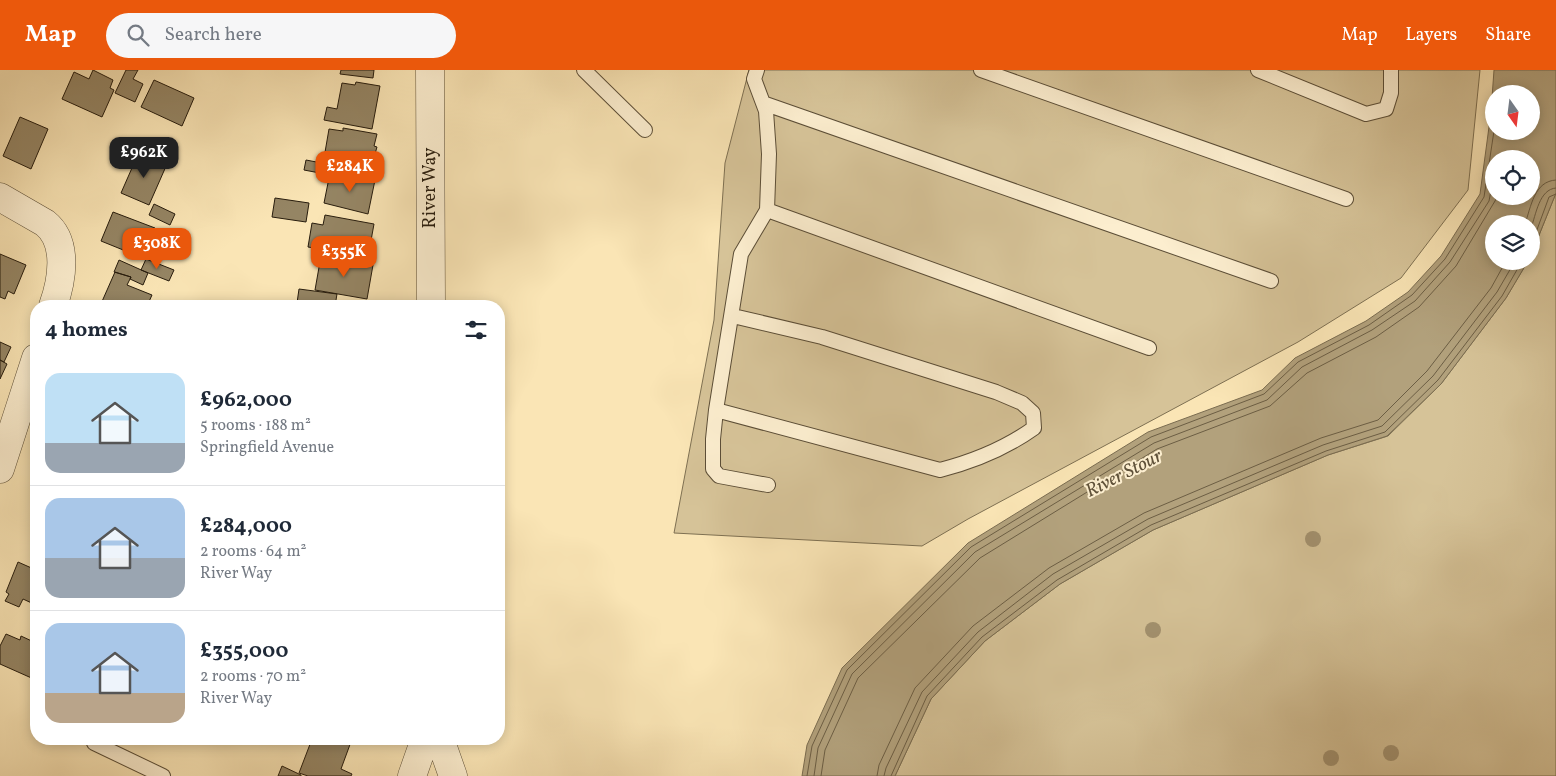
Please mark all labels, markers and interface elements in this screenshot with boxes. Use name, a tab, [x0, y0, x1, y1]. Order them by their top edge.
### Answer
search box	[106, 13, 456, 58]
text: Map	[25, 18, 76, 52]
icon: search	[124, 21, 152, 49]
text: Search here	[164, 22, 262, 48]
text: Map	[1341, 23, 1377, 48]
text: Layers	[1405, 23, 1457, 48]
text: Share	[1485, 23, 1531, 48]
north arrow	[1485, 85, 1540, 140]
map controls	[1485, 85, 1540, 270]
pin: £962K	[109, 136, 179, 179]
text: £962K	[120, 142, 168, 164]
street label: River Way	[418, 147, 443, 229]
pin: £284K	[315, 150, 385, 193]
button: locate	[1485, 150, 1540, 205]
text: £284K	[326, 156, 374, 178]
button: layers	[1485, 215, 1540, 270]
pin: £308K	[122, 228, 192, 270]
text: £308K	[133, 233, 181, 255]
pin: £355K	[309, 236, 379, 278]
text: £355K	[322, 241, 366, 263]
text: 4 homes	[45, 316, 128, 345]
icon: filters	[462, 316, 490, 344]
text: £962,000	[200, 386, 292, 415]
icon: home	[85, 393, 145, 453]
text: 5 rooms · 188 m²	[200, 415, 311, 437]
text: Springfield Avenue	[200, 437, 334, 459]
water label: River Stour	[1081, 443, 1168, 504]
text: £284,000	[200, 512, 292, 541]
icon: home	[85, 518, 145, 578]
text: 2 rooms · 64 m²	[200, 541, 307, 563]
text: River Way	[200, 563, 272, 585]
text: £355,000	[200, 637, 288, 666]
icon: home	[85, 643, 145, 703]
text: 2 rooms · 70 m²	[200, 666, 306, 688]
text: River Way	[200, 688, 272, 710]

